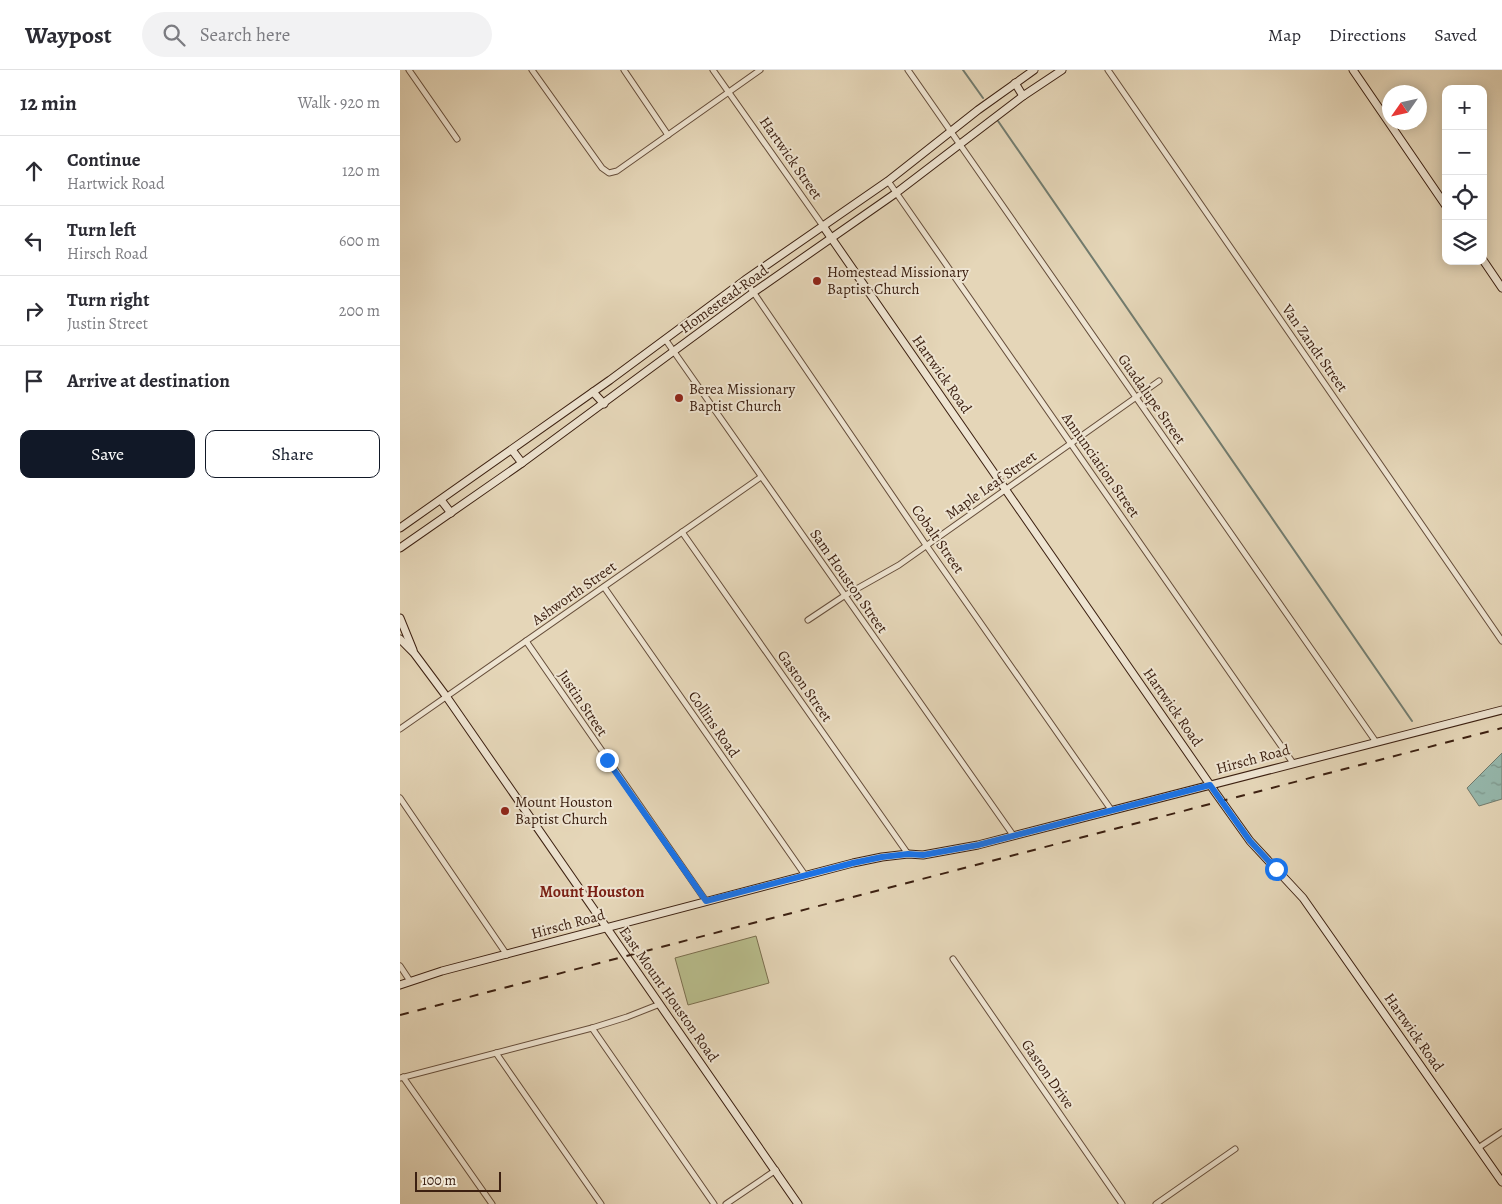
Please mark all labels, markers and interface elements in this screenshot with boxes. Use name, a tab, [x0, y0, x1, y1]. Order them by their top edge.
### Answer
search box	[142, 12, 492, 57]
text: Waypost	[25, 19, 112, 51]
icon: search	[160, 21, 188, 49]
text: Search here	[200, 22, 290, 48]
text: Map	[1268, 23, 1301, 47]
text: Directions	[1329, 23, 1406, 47]
text: Saved	[1434, 23, 1477, 47]
north arrow	[1382, 85, 1427, 130]
map controls	[1442, 85, 1487, 265]
button: +	[1442, 85, 1487, 130]
text: 12 min	[20, 89, 77, 117]
text: Walk · 920 m	[298, 92, 380, 114]
street label: Hartwick Street	[755, 112, 827, 204]
button: −	[1442, 130, 1487, 175]
text: Continue	[67, 147, 141, 173]
icon: ahead	[20, 157, 48, 185]
text: 120 m	[342, 160, 380, 182]
text: Hartwick Road	[67, 173, 165, 195]
button: locate	[1442, 175, 1487, 220]
text: Turn left	[67, 217, 136, 243]
button: layers	[1442, 220, 1487, 265]
icon: left	[20, 227, 48, 255]
text: 600 m	[339, 230, 380, 252]
text: Hirsch Road	[67, 243, 148, 265]
street label: Homestead Road	[676, 260, 773, 338]
place label: Homestead Missionary Baptist Church	[827, 262, 969, 299]
marker: Homestead Missionary Baptist Church	[811, 275, 823, 287]
text: Turn right	[67, 287, 149, 313]
icon: right	[20, 297, 48, 325]
street label: Van Zandt Street	[1277, 299, 1353, 396]
text: 200 m	[339, 300, 380, 322]
text: Justin Street	[67, 313, 148, 335]
street label: Hartwick Road	[908, 331, 977, 418]
street label: Guadalupe Street	[1113, 350, 1191, 448]
icon: arrive	[20, 367, 48, 395]
text: Arrive at destination	[67, 368, 230, 394]
place label: Berea Missionary Baptist Church	[689, 379, 796, 416]
marker: Berea Missionary Baptist Church	[673, 392, 685, 404]
street label: Annunciation Street	[1057, 408, 1145, 521]
button: Save	[20, 430, 195, 478]
button: Share	[205, 430, 380, 478]
street label: Maple Leaf Street	[941, 446, 1041, 524]
street label: Cobalt Street	[907, 501, 969, 577]
street label: Sam Houston Street	[805, 525, 893, 637]
street label: Ashworth Street	[527, 556, 620, 630]
street label: Gaston Street	[773, 646, 837, 726]
street label: Hartwick Road	[1139, 664, 1208, 751]
street label: Justin Street	[553, 666, 613, 740]
street label: Collins Road	[684, 687, 745, 762]
street label: Hirsch Road	[1214, 739, 1293, 778]
route end	[596, 749, 619, 772]
place label: Mount Houston Baptist Church	[515, 792, 612, 829]
marker: Mount Houston Baptist Church	[499, 805, 511, 817]
route start	[1265, 858, 1288, 881]
district label: Mount Houston	[539, 881, 645, 903]
street label: Hirsch Road	[529, 904, 608, 943]
street label: East Mount Houston Road	[615, 922, 724, 1066]
street label: Hartwick Road	[1380, 989, 1449, 1076]
street label: Gaston Drive	[1017, 1035, 1079, 1113]
scale bar	[415, 1169, 501, 1192]
text: 100 m	[422, 1171, 456, 1190]

